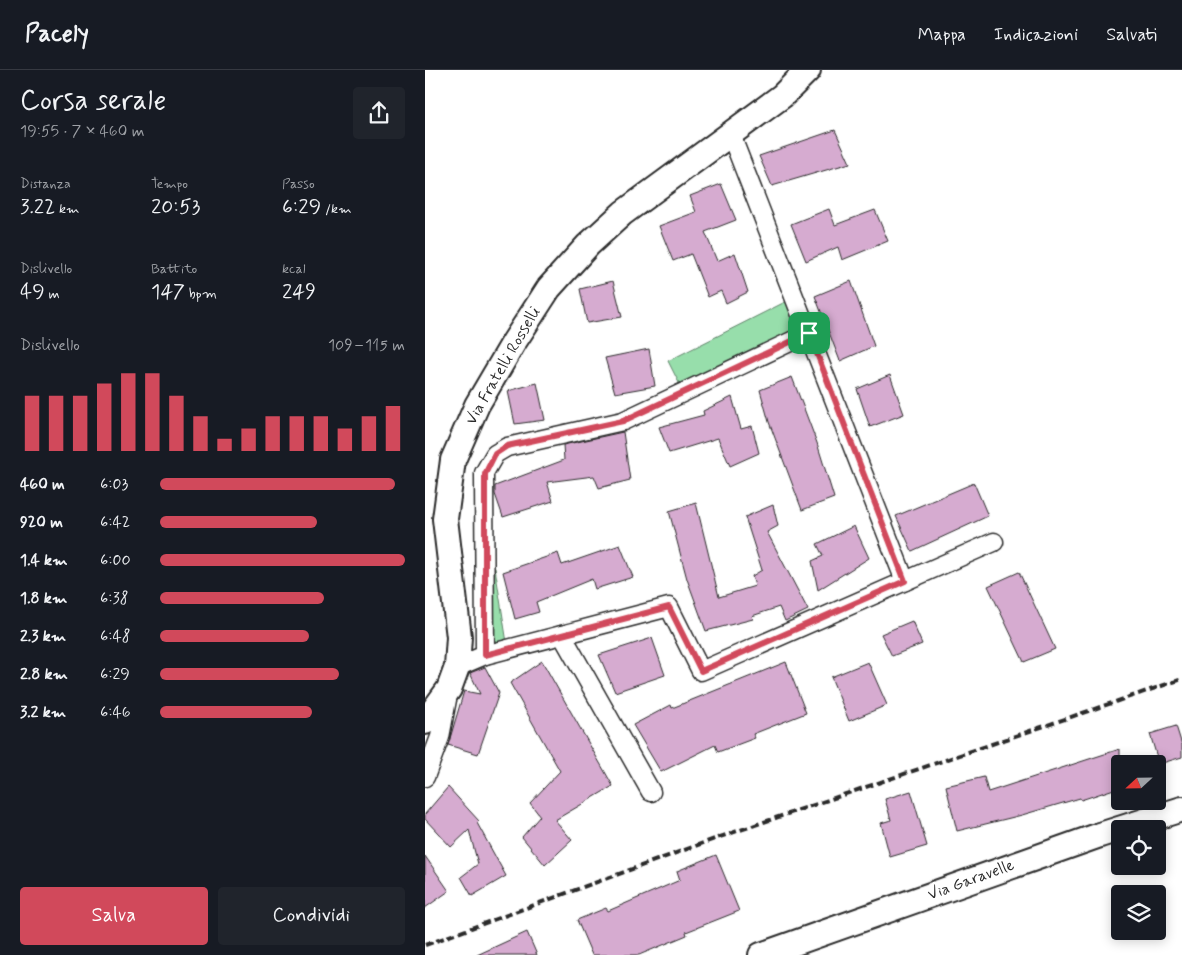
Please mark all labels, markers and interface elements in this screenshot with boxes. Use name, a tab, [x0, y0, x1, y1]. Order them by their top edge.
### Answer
text: Pacely	[25, 19, 89, 50]
text: Mappa	[918, 23, 966, 47]
text: Indicazioni	[994, 23, 1078, 47]
text: Salvati	[1106, 23, 1157, 47]
text: Corsa serale	[20, 83, 166, 120]
button: share	[353, 87, 405, 139]
text: 19:55 · 7 × 460 m	[20, 121, 144, 142]
text: Distanza	[20, 175, 71, 193]
text: Tempo	[151, 175, 188, 193]
text: Passo	[282, 175, 315, 193]
text: 3.22	[20, 193, 55, 221]
text: 20:53	[151, 193, 200, 221]
text: 6:29	[282, 193, 321, 221]
text: km	[55, 200, 79, 218]
text: /km	[321, 200, 351, 218]
text: Dislivello	[20, 260, 72, 278]
text: Battito	[151, 260, 197, 278]
text: kcal	[282, 260, 306, 278]
text: 49	[20, 278, 45, 306]
text: 147	[151, 278, 185, 306]
text: 249	[282, 278, 316, 306]
text: m	[45, 285, 60, 303]
text: bpm	[185, 285, 217, 303]
street label: Via Fratelli Rosselli	[461, 303, 545, 429]
pin	[788, 312, 830, 354]
icon: arrive	[795, 319, 823, 347]
text: Dislivello	[20, 335, 80, 356]
text: 109–115 m	[328, 335, 405, 356]
text: 460 m	[20, 474, 65, 495]
text: 6:03	[100, 474, 128, 495]
text: 920 m	[20, 512, 63, 533]
text: 6:42	[100, 512, 130, 533]
text: 1.4 km	[20, 550, 67, 571]
text: 6:00	[100, 550, 131, 571]
text: 1.8 km	[20, 588, 67, 609]
text: 6:38	[100, 588, 128, 609]
text: 2.3 km	[20, 626, 66, 647]
text: 6:48	[100, 626, 131, 647]
text: 2.8 km	[20, 664, 68, 685]
text: 6:29	[100, 664, 130, 685]
text: 3.2 km	[20, 702, 66, 723]
text: 6:46	[100, 702, 131, 723]
north arrow	[1111, 755, 1166, 810]
map controls	[1111, 755, 1166, 940]
button: locate	[1111, 820, 1166, 875]
street label: Via Garavelle	[925, 855, 1018, 905]
button: layers	[1111, 885, 1166, 940]
button: Salva	[20, 887, 208, 945]
button: Condividi	[218, 887, 405, 945]

